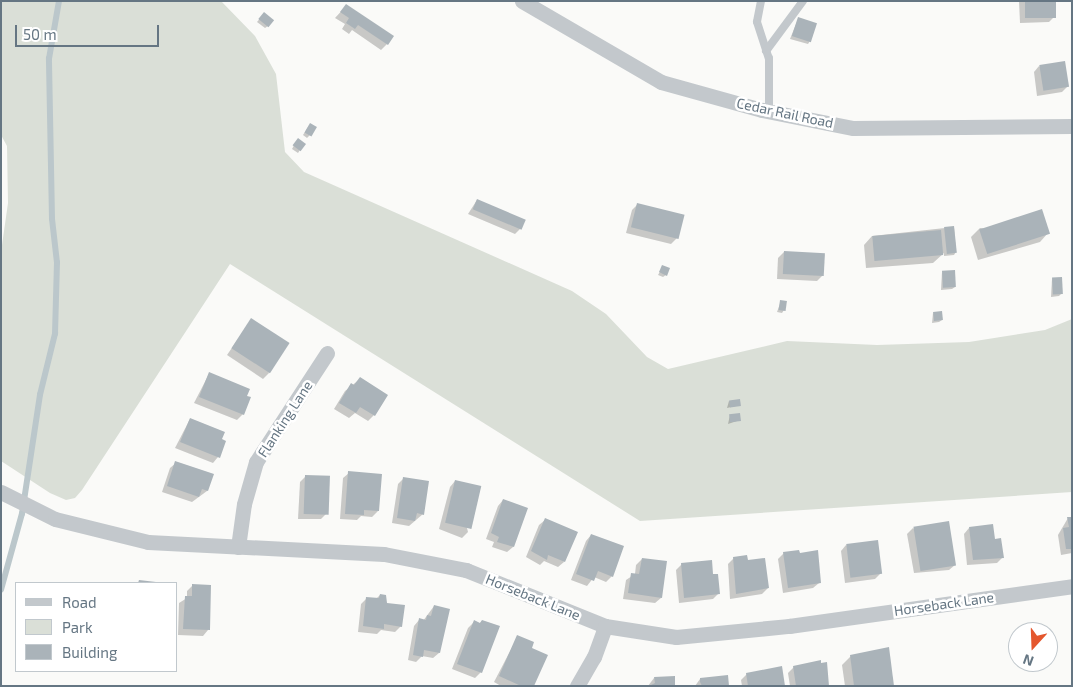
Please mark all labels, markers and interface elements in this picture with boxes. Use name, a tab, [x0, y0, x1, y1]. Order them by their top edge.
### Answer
scale bar	[18, 15, 161, 47]
text: 50 m	[23, 25, 57, 43]
street label: Cedar Rail Road	[735, 94, 835, 132]
street label: Flanking Lane	[254, 378, 316, 460]
street label: Horseback Lane	[483, 570, 583, 624]
legend	[15, 582, 178, 672]
street label: Horseback Lane	[893, 589, 995, 619]
text: Road	[62, 593, 97, 611]
text: Park	[62, 618, 93, 636]
north arrow	[1008, 622, 1058, 672]
text: Building	[62, 643, 117, 661]
text: N	[1020, 651, 1036, 670]

